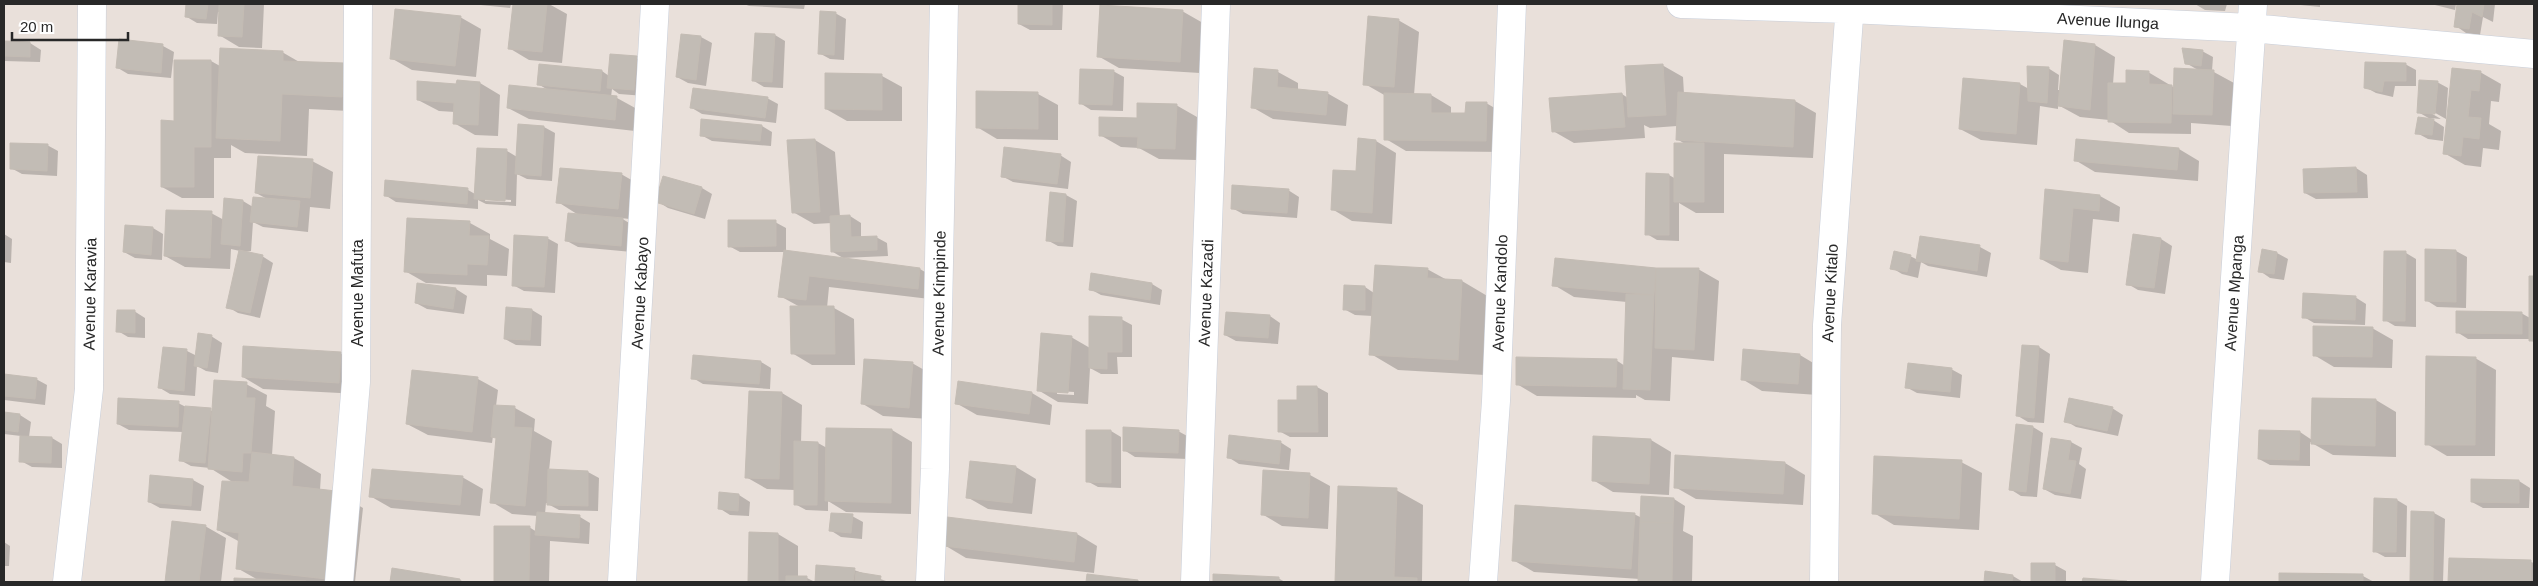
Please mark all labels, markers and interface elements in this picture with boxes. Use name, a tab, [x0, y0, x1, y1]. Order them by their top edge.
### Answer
scale bar	[12, 10, 129, 42]
street label: Avenue Ilunga	[2057, 10, 2159, 32]
text: 20 m	[20, 18, 53, 35]
street label: Avenue Kimpinde	[929, 230, 949, 356]
street label: Avenue Kandolo	[1489, 234, 1511, 352]
street label: Avenue Mpanga	[2221, 234, 2247, 352]
street label: Avenue Kabayo	[629, 236, 651, 350]
street label: Avenue Karavia	[81, 237, 99, 350]
street label: Avenue Mafuta	[349, 239, 366, 347]
street label: Avenue Kazadi	[1196, 239, 1216, 347]
street label: Avenue Kitalo	[1819, 243, 1841, 343]

